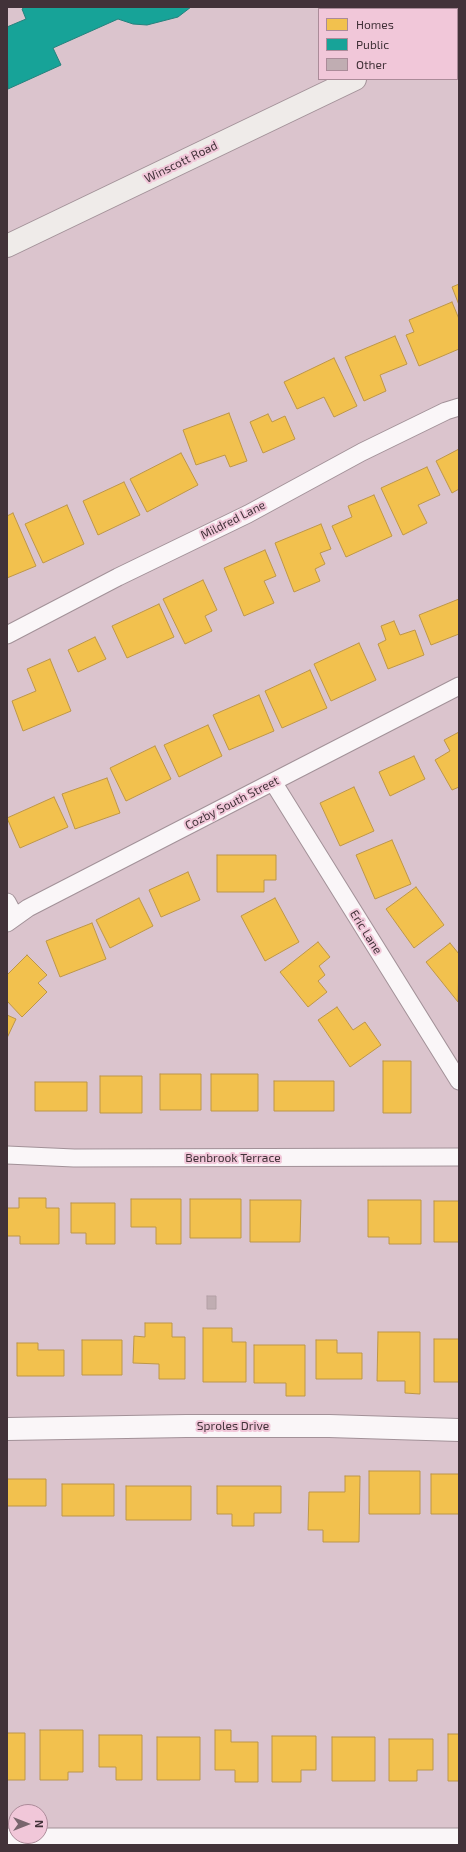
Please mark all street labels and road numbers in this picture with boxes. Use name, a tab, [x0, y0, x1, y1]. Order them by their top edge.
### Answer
street label: Winscott Road	[142, 138, 220, 186]
street label: Mildred Lane	[198, 498, 268, 542]
street label: Cozby South Street	[183, 773, 281, 833]
street label: Eric Lane	[347, 907, 385, 957]
street label: Benbrook Terrace	[185, 1151, 281, 1165]
street label: Sproles Drive	[197, 1419, 269, 1433]

